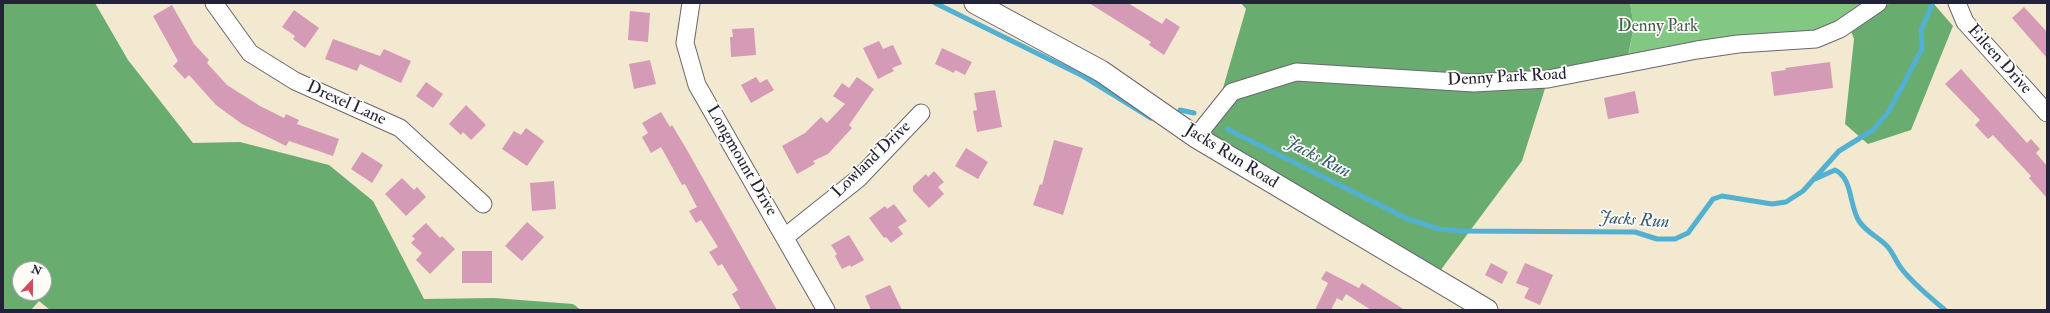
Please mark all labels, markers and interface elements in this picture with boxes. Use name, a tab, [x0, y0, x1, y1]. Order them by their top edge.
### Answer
park label: Denny Park	[1618, 17, 1698, 37]
street label: Eileen Drive	[1962, 21, 2036, 99]
street label: Denny Park Road	[1447, 65, 1567, 91]
street label: Drexel Lane	[303, 77, 389, 131]
street label: Longmount Drive	[701, 102, 781, 220]
street label: Lowland Drive	[828, 117, 916, 203]
street label: Jacks Run Road	[1180, 120, 1282, 194]
water label: Jacks Run	[1281, 132, 1353, 184]
water label: Jacks Run	[1598, 208, 1670, 234]
north arrow	[12, 261, 52, 301]
text: N	[29, 262, 43, 278]

